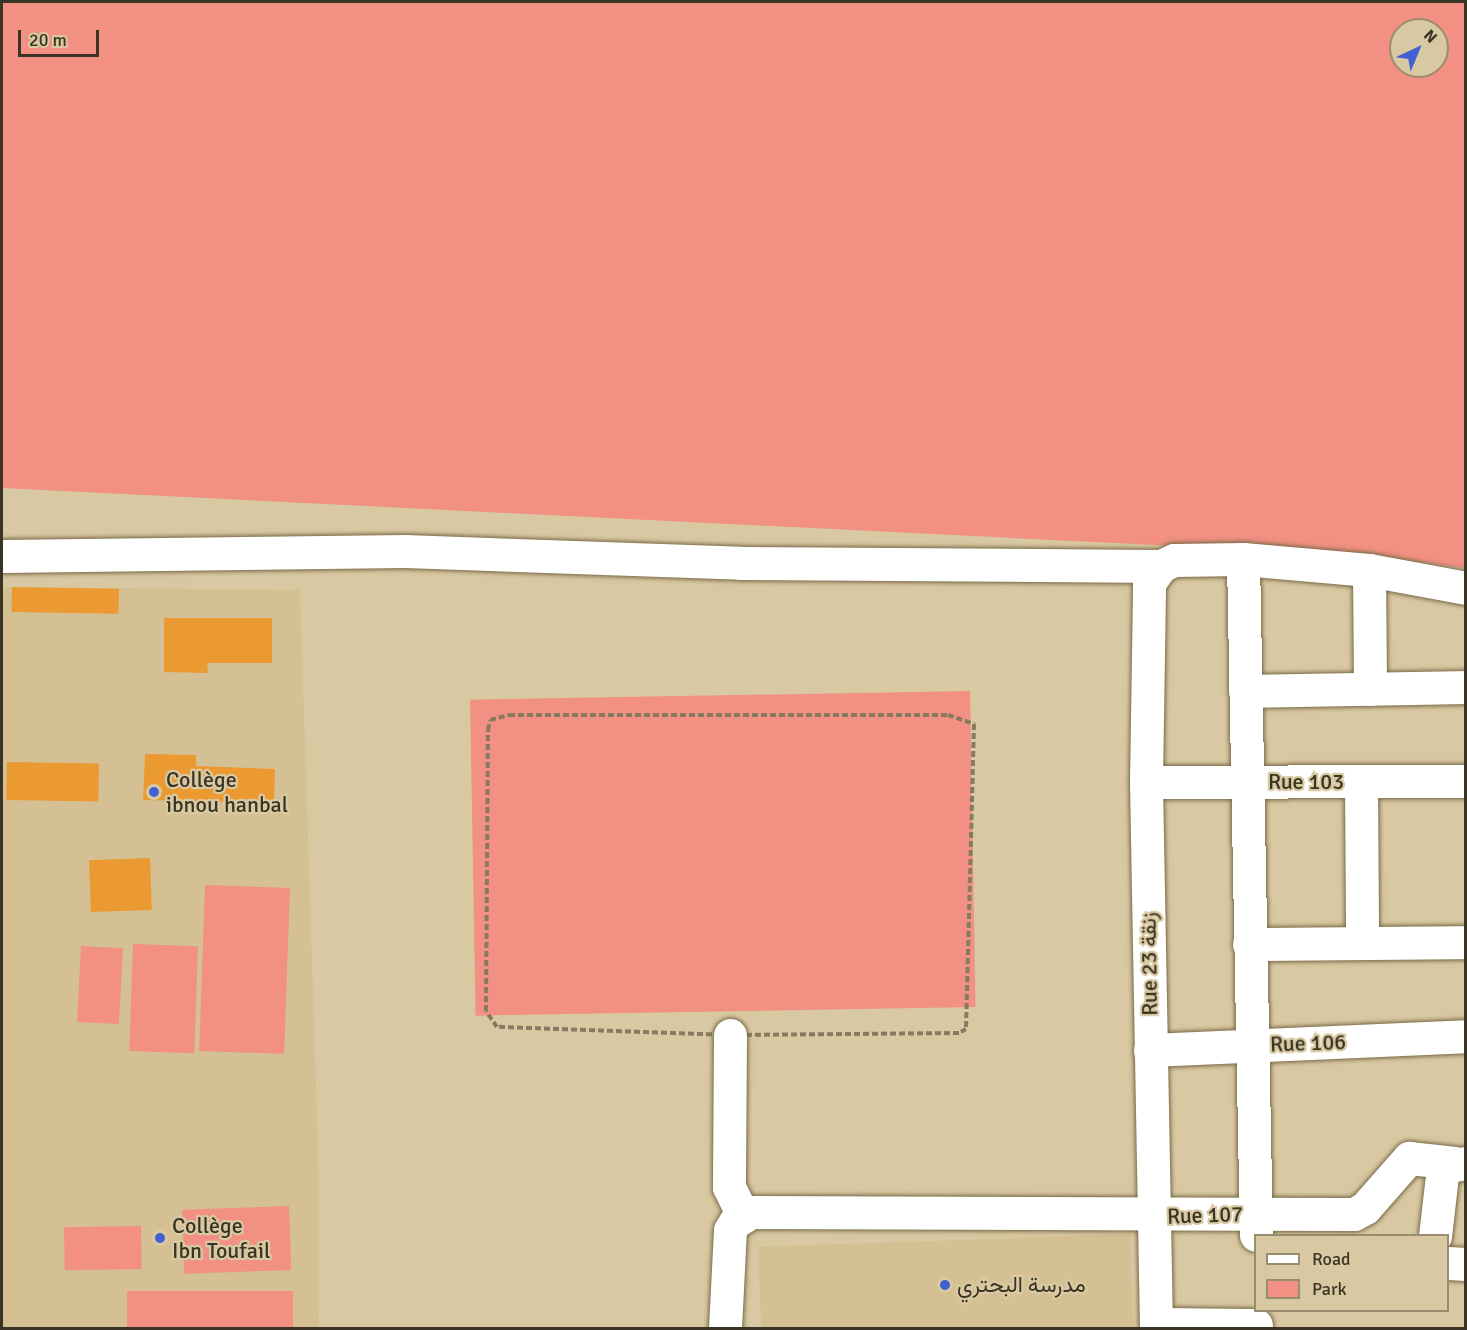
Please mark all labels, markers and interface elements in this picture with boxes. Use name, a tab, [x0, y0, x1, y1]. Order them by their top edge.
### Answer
scale bar	[21, 18, 102, 56]
north arrow	[1389, 18, 1449, 78]
text: N	[1419, 25, 1441, 48]
text: 20 m	[29, 29, 67, 51]
place label: Collège ibnou hanbal	[166, 766, 288, 818]
street label: Rue 103	[1268, 769, 1344, 795]
marker: Collège ibnou hanbal	[147, 785, 161, 799]
street label: Rue 23 زنقة	[1135, 912, 1163, 1016]
street label: Rue 106	[1269, 1028, 1347, 1058]
street label: Rue 107	[1166, 1200, 1244, 1230]
place label: Collège Ibn Toufail	[172, 1212, 270, 1264]
marker: Collège Ibn Toufail	[153, 1231, 167, 1245]
legend	[1254, 1234, 1449, 1312]
text: Road	[1312, 1248, 1351, 1270]
place label: مدرسة البحتري	[957, 1272, 1086, 1298]
marker: مدرسة البحتري	[938, 1278, 952, 1292]
text: Park	[1312, 1278, 1347, 1300]

